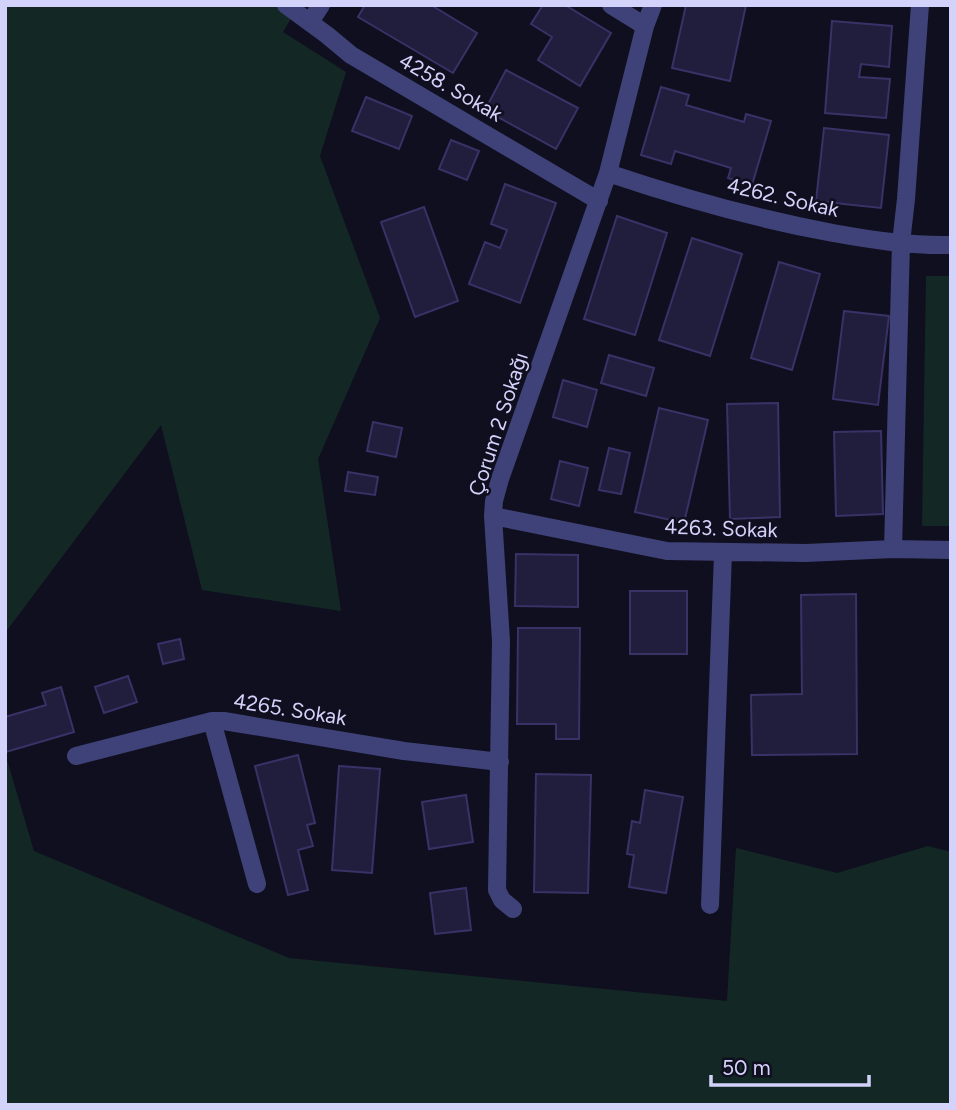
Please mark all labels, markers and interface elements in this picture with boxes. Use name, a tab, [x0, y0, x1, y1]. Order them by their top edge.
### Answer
street label: 4258. Sokak	[395, 47, 508, 127]
street label: 4262. Sokak	[725, 172, 842, 222]
street label: Çorum 2 Sokağı	[463, 349, 533, 499]
street label: 4263. Sokak	[664, 514, 779, 543]
street label: 4265. Sokak	[232, 688, 349, 730]
scale bar	[711, 1044, 869, 1088]
text: 50 m	[722, 1055, 771, 1080]

